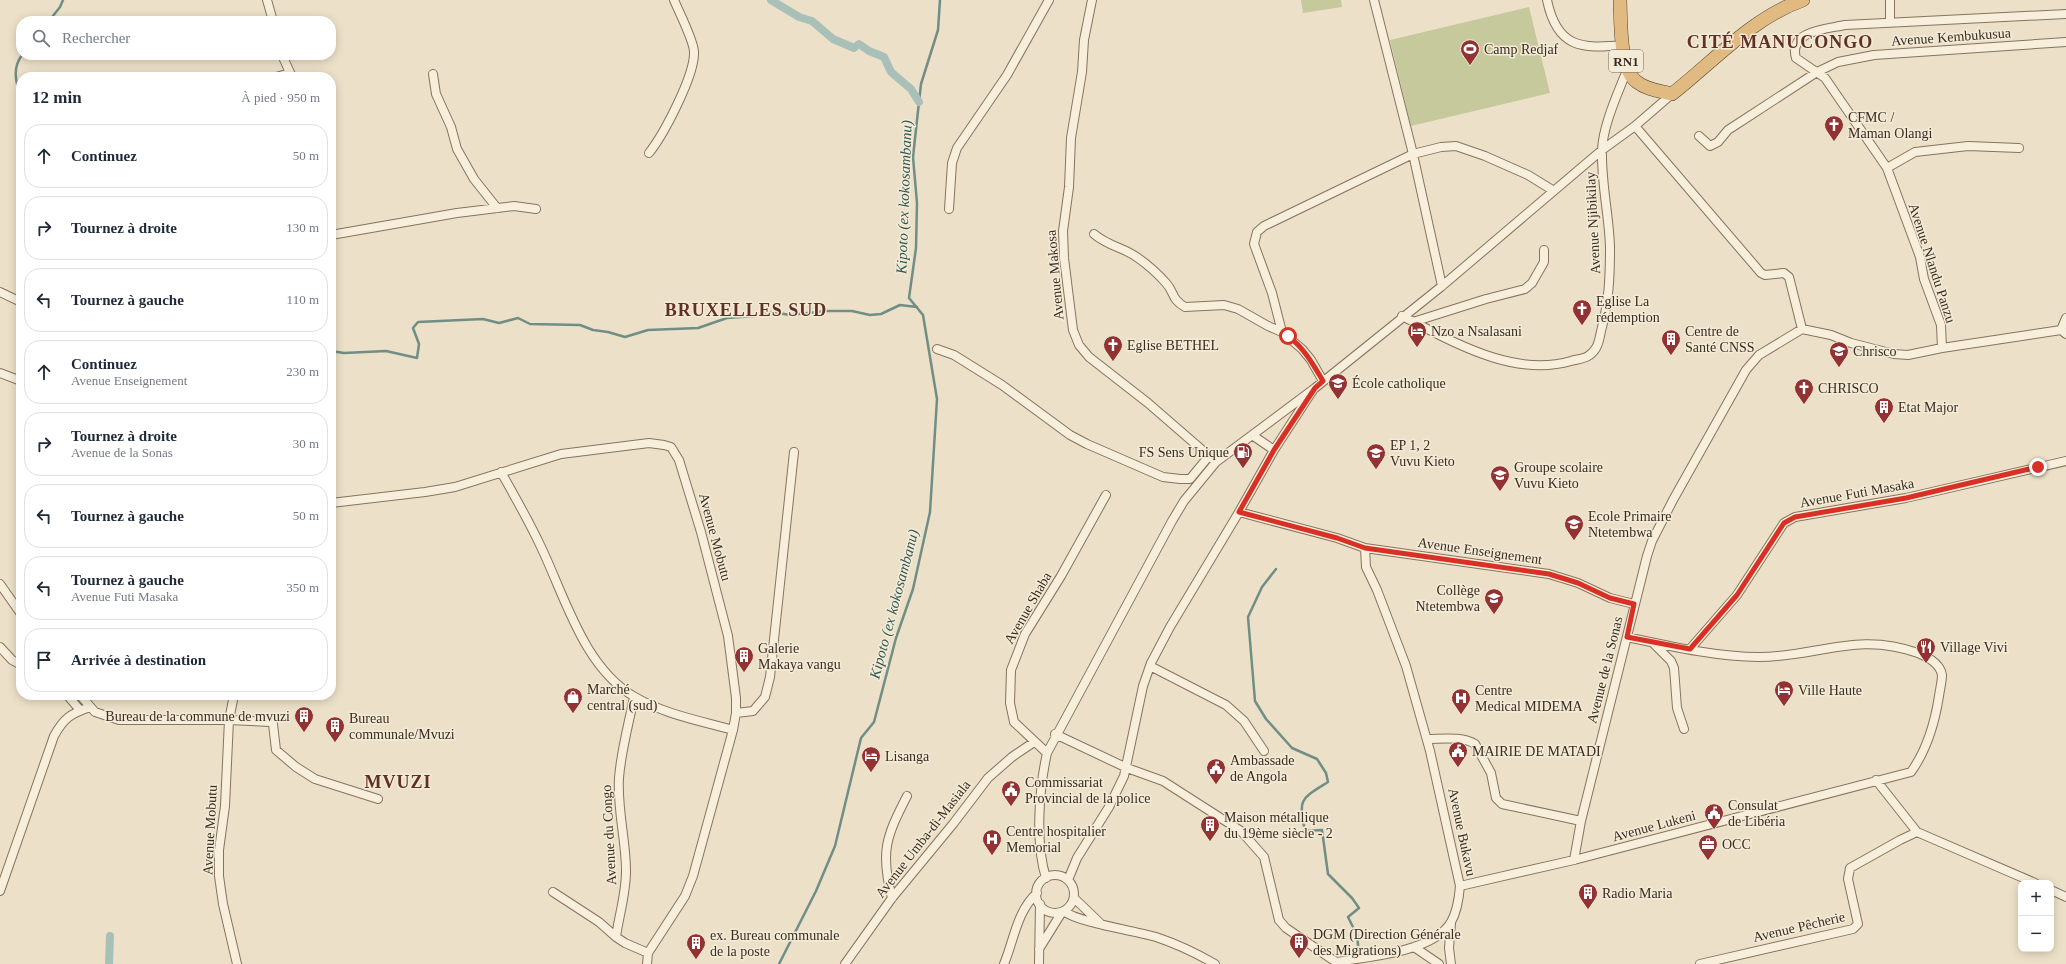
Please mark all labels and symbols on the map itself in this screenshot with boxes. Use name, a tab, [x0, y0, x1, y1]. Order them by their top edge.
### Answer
street label: Avenue Kembukusua	[1891, 25, 2012, 49]
district label: CITÉ MANUCONGO	[1687, 31, 1873, 52]
sports icon: Camp Redjaf	[1459, 38, 1481, 66]
place label: Camp Redjaf	[1484, 42, 1559, 57]
road number: RN1	[1609, 50, 1643, 72]
place label: CFMC / Maman Olangi	[1848, 110, 1932, 141]
church icon: CFMC / Maman Olangi	[1823, 114, 1845, 142]
water label: Kipoto (ex kokosambanu)	[893, 120, 916, 275]
street label: Avenue Njibikilay	[1583, 171, 1603, 275]
street label: Avenue Nlandu Panzu	[1906, 201, 1958, 325]
street label: Avenue Makosa	[1044, 229, 1066, 321]
place label: Eglise La rédemption	[1596, 294, 1660, 325]
church icon: Eglise La rédemption	[1571, 298, 1593, 326]
district label: BRUXELLES SUD	[665, 300, 827, 320]
hotel icon: Nzo a Nsalasani	[1406, 320, 1428, 348]
place label: Nzo a Nsalasani	[1431, 324, 1522, 339]
place label: Centre de Santé CNSS	[1685, 324, 1755, 355]
route start	[1279, 327, 1297, 345]
building icon: Centre de Santé CNSS	[1660, 328, 1682, 356]
church icon: Eglise BETHEL	[1102, 334, 1124, 362]
place label: Eglise BETHEL	[1127, 338, 1219, 353]
school or university icon: Chrisco	[1828, 340, 1850, 368]
place label: Chrisco	[1853, 344, 1897, 359]
school or university icon: École catholique	[1327, 372, 1349, 400]
place label: École catholique	[1352, 375, 1446, 391]
church icon: CHRISCO	[1793, 377, 1815, 405]
place label: CHRISCO	[1818, 381, 1879, 396]
building icon: Etat Major	[1873, 396, 1895, 424]
place label: Etat Major	[1898, 400, 1959, 415]
place label: EP 1, 2 Vuvu Kieto	[1390, 438, 1455, 469]
fuel station icon: FS Sens Unique	[1232, 441, 1254, 469]
school or university icon: EP 1, 2 Vuvu Kieto	[1365, 442, 1387, 470]
place label: FS Sens Unique	[1139, 445, 1229, 460]
route end	[2029, 458, 2047, 476]
place label: Groupe scolaire Vuvu Kieto	[1514, 460, 1603, 491]
school or university icon: Groupe scolaire Vuvu Kieto	[1489, 464, 1511, 492]
street label: Avenue Futi Masaka	[1799, 475, 1916, 510]
street label: Avenue Mobutu	[696, 491, 734, 583]
place label: Ecole Primaire Ntetembwa	[1588, 509, 1672, 540]
school or university icon: Ecole Primaire Ntetembwa	[1563, 513, 1585, 541]
water label: Kipoto (ex kokosambanu)	[866, 527, 923, 682]
street label: Avenue Enseignement	[1417, 535, 1543, 567]
street label: Avenue Shaba	[1001, 569, 1055, 646]
place label: Collège Ntetembwa	[1415, 583, 1481, 614]
school or university icon: Collège Ntetembwa	[1483, 587, 1505, 615]
street label: Avenue de la Sonas	[1584, 615, 1626, 725]
restaurant icon: Village Vivi	[1915, 636, 1937, 664]
place label: Village Vivi	[1940, 640, 2008, 655]
place label: Galerie Makaya vangu	[758, 641, 841, 672]
building icon: Galerie Makaya vangu	[733, 645, 755, 673]
hotel icon: Ville Haute	[1773, 679, 1795, 707]
place label: Marché central (sud)	[587, 682, 658, 714]
place label: Centre Medical MIDEMA	[1475, 683, 1584, 714]
place label: Ville Haute	[1798, 683, 1862, 698]
shop icon: Marché central (sud)	[562, 686, 584, 714]
hospital icon: Centre Medical MIDEMA	[1450, 687, 1472, 715]
building icon: Bureau de la commune de mvuzi	[293, 705, 315, 733]
place label: Bureau de la commune de mvuzi	[105, 709, 290, 724]
place label: Bureau communale/Mvuzi	[349, 711, 455, 742]
building icon: Bureau communale/Mvuzi	[324, 715, 346, 743]
public building icon: MAIRIE DE MATADI	[1447, 740, 1469, 768]
place label: MAIRIE DE MATADI	[1472, 744, 1601, 759]
hotel icon: Lisanga	[860, 745, 882, 773]
place label: Lisanga	[885, 749, 930, 764]
place label: Ambassade de Angola	[1230, 753, 1295, 784]
public building icon: Ambassade de Angola	[1205, 757, 1227, 785]
district label: MVUZI	[365, 772, 432, 792]
place label: Commissariat Provincial de la police	[1025, 775, 1151, 806]
street label: Avenue Umba-di-Masiala	[873, 777, 974, 901]
public building icon: Commissariat Provincial de la police	[1000, 779, 1022, 807]
street label: Avenue Mobutu	[200, 784, 220, 876]
street label: Avenue du Congo	[599, 784, 619, 886]
street label: Avenue Bukavu	[1445, 787, 1479, 877]
place label: Consulat de Libéria	[1728, 798, 1786, 829]
public building icon: Consulat de Libéria	[1703, 802, 1725, 830]
street label: Avenue Lukeni	[1611, 808, 1697, 844]
place label: Maison métallique du 19ème siècle - 2	[1224, 810, 1333, 841]
building icon: Maison métallique du 19ème siècle - 2	[1199, 814, 1221, 842]
place label: Centre hospitalier Memorial	[1006, 824, 1106, 855]
hospital icon: Centre hospitalier Memorial	[981, 828, 1003, 856]
office icon: OCC	[1697, 833, 1719, 861]
place label: OCC	[1722, 837, 1751, 852]
building icon: Radio Maria	[1577, 882, 1599, 910]
place label: Radio Maria	[1602, 886, 1673, 901]
street label: Avenue Pêcherie	[1751, 909, 1847, 945]
place label: DGM (Direction Générale des Migrations)	[1313, 927, 1461, 959]
place label: ex. Bureau communale de la poste	[710, 928, 839, 959]
building icon: DGM (Direction Générale des Migrations)	[1288, 931, 1310, 959]
building icon: ex. Bureau communale de la poste	[685, 932, 707, 960]

